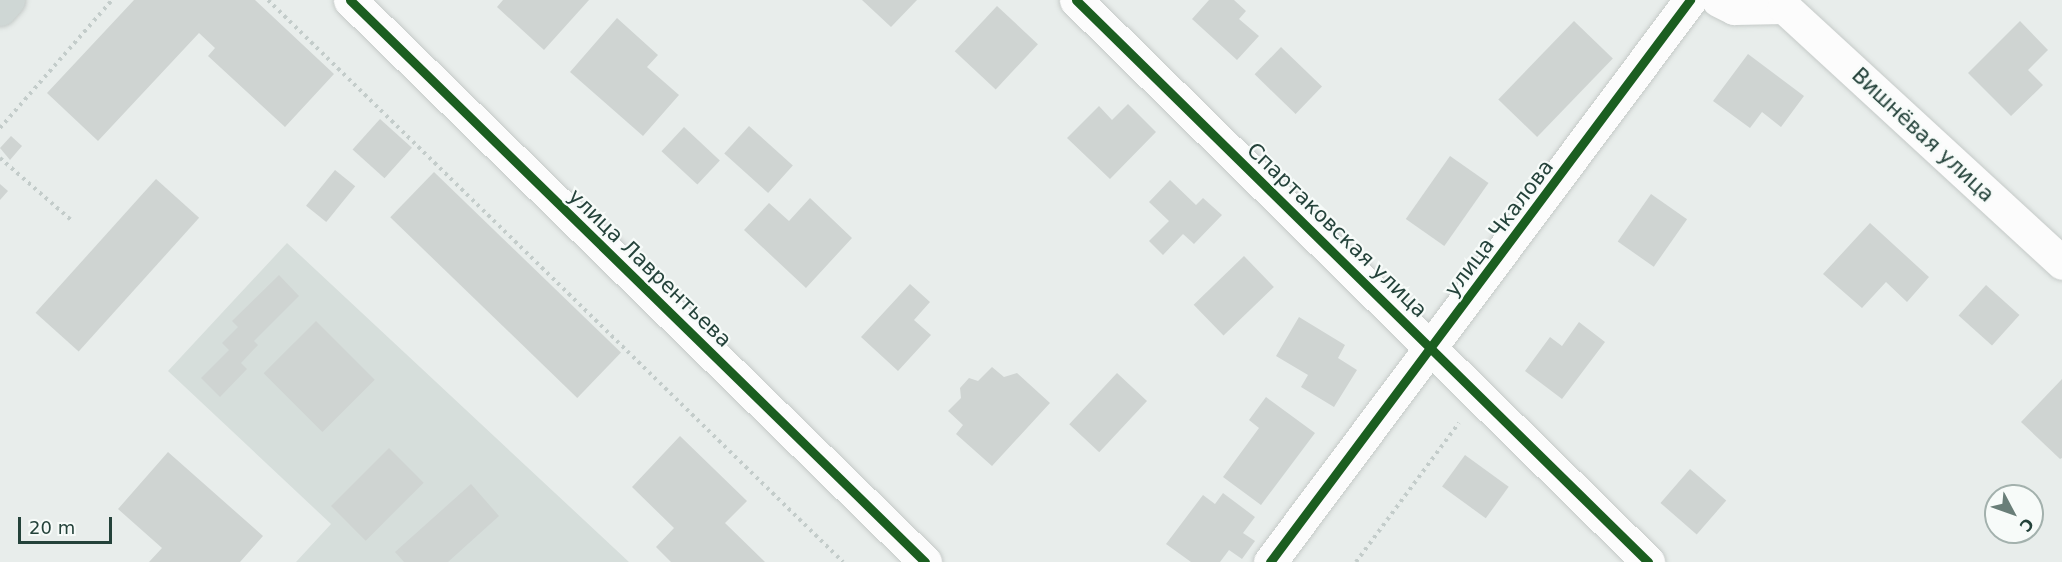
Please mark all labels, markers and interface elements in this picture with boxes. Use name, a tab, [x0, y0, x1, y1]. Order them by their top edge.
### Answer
street label: Вишнёвая улица	[1847, 63, 1999, 207]
street label: Спартаковская улица	[1242, 137, 1432, 323]
street label: улица Чкалова	[1439, 155, 1559, 301]
street label: улица Лаврентьева	[563, 184, 737, 352]
north arrow	[1984, 484, 2044, 544]
scale bar	[21, 505, 116, 543]
text: С	[2015, 514, 2037, 535]
text: 20 m	[29, 517, 75, 538]

